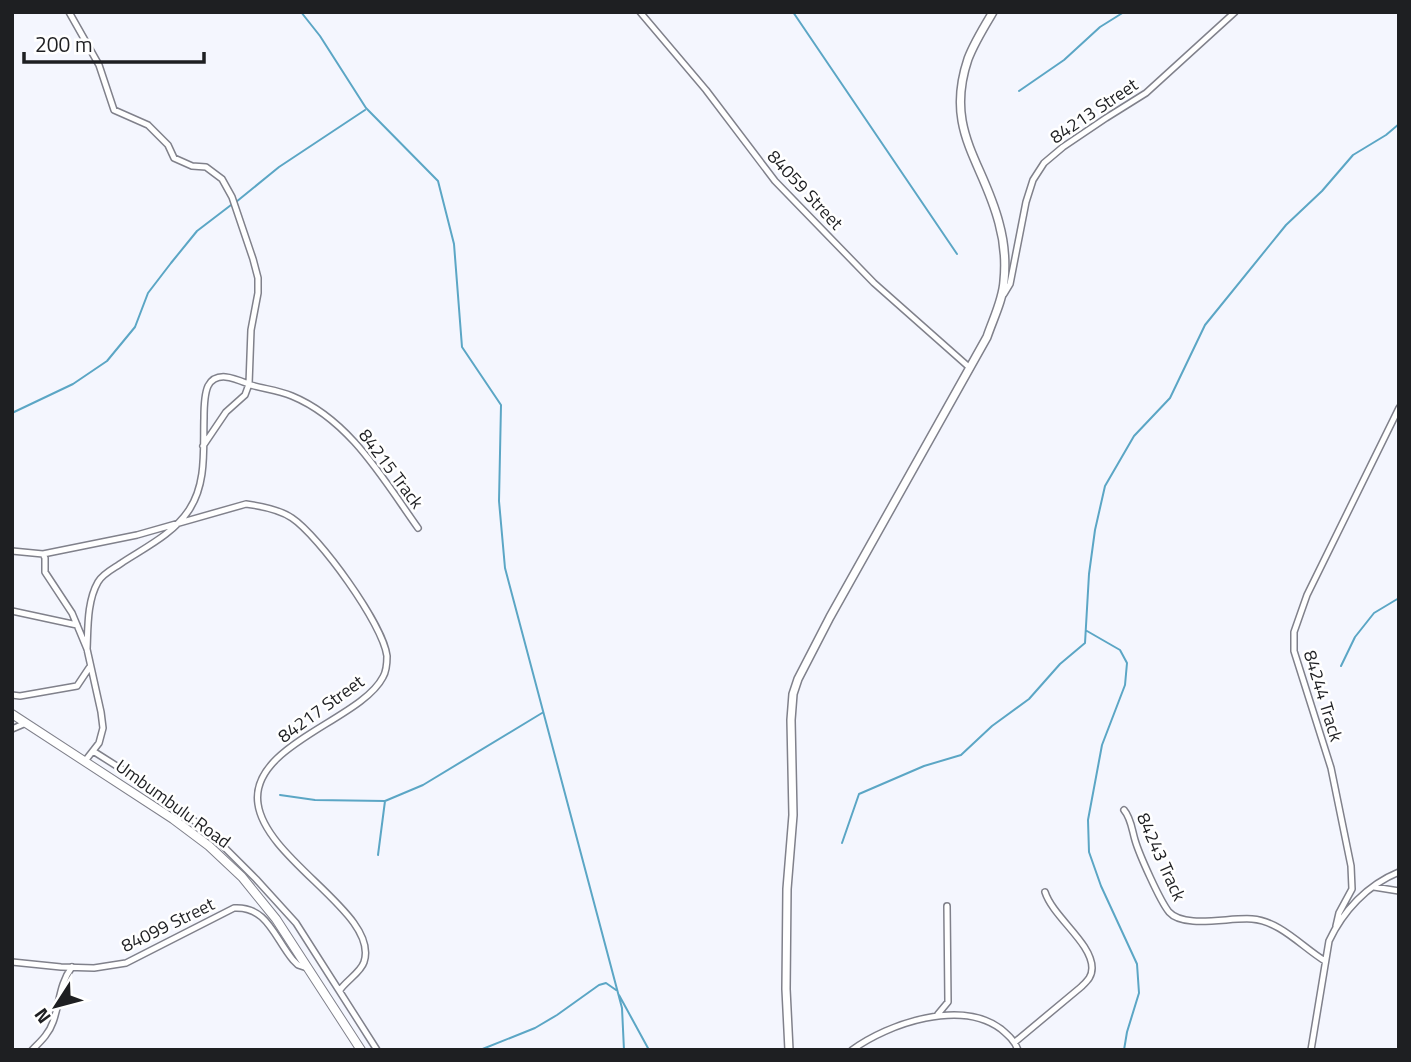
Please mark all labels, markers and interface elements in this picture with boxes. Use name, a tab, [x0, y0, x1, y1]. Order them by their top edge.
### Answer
scale bar	[24, 21, 205, 65]
text: 200 m	[35, 28, 92, 60]
street label: 84213 Street	[1044, 71, 1144, 150]
street label: 84059 Street	[761, 144, 850, 236]
street label: 84215 Track	[352, 423, 431, 515]
street label: 84244 Track	[1297, 647, 1350, 745]
street label: 84217 Street	[272, 668, 370, 749]
street label: Umbumbulu Road	[110, 753, 236, 855]
street label: 84243 Track	[1130, 808, 1193, 906]
street label: 84099 Street	[117, 890, 220, 959]
north arrow	[21, 971, 91, 1041]
text: N	[26, 1002, 57, 1030]

